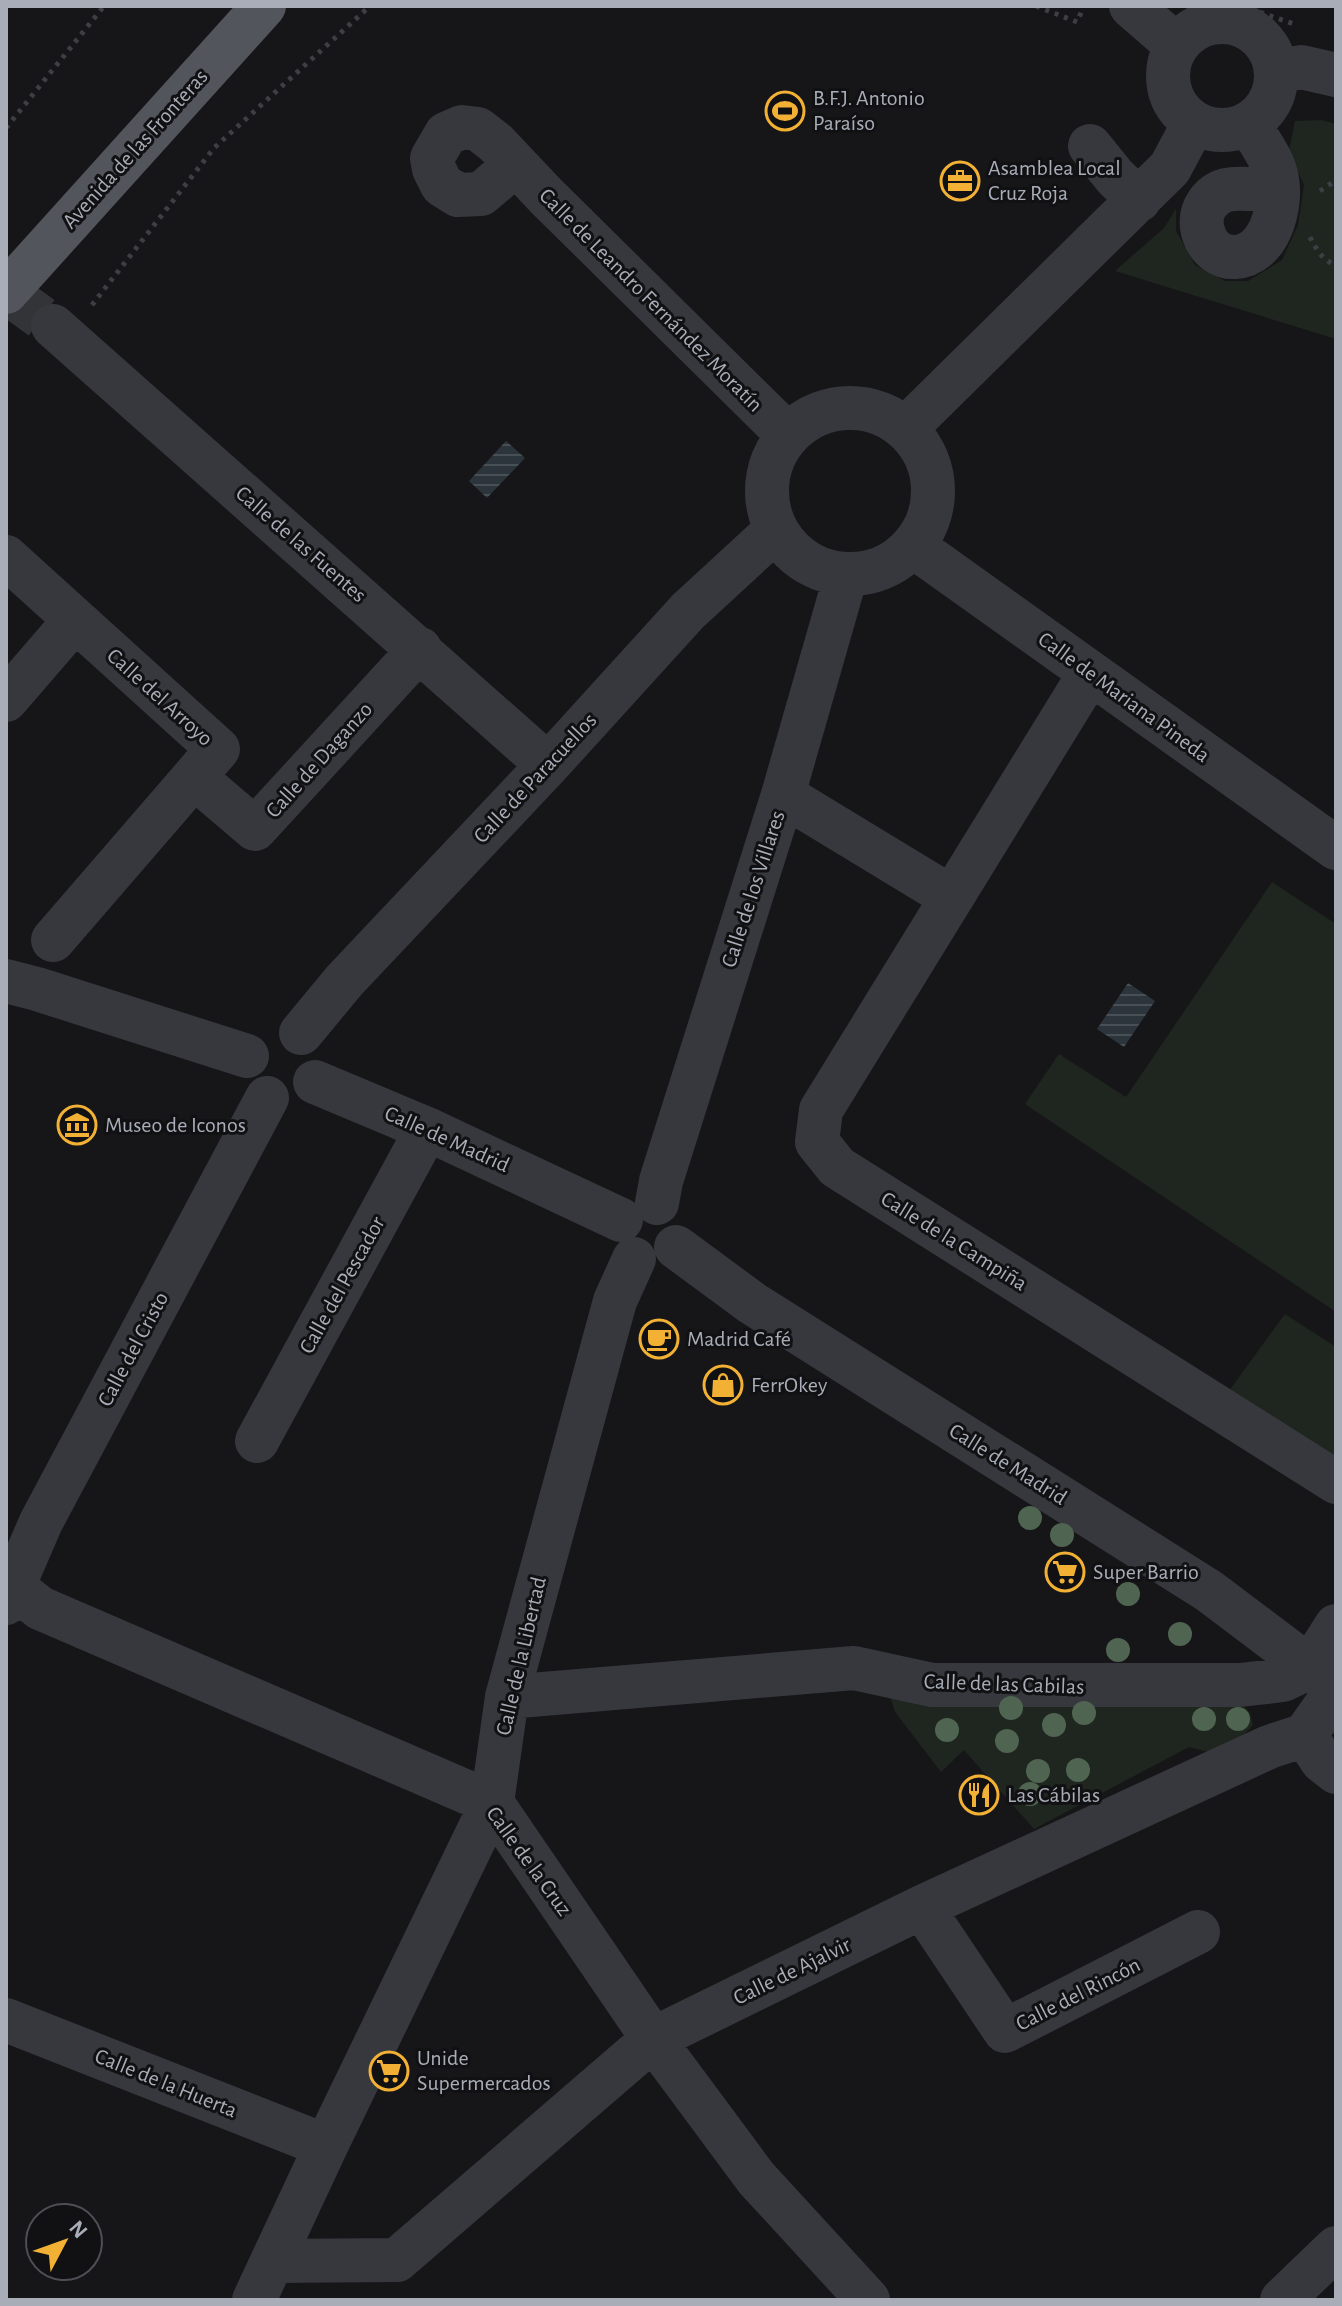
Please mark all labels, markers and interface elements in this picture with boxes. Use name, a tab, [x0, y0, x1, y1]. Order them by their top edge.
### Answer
street label: Avenida de las Fronteras	[58, 65, 212, 233]
place label: B.F.J. Antonio Paraíso	[813, 87, 925, 134]
sports icon: B.F.J. Antonio Paraíso	[764, 90, 806, 132]
place label: Asamblea Local Cruz Roja	[988, 157, 1121, 204]
office icon: Asamblea Local Cruz Roja	[939, 160, 981, 202]
street label: Calle de Leandro Fernández Moratín	[535, 184, 767, 416]
street label: Calle de las Fuentes	[232, 482, 370, 606]
street label: Calle de Mariana Pineda	[1034, 628, 1214, 766]
street label: Calle del Arroyo	[103, 644, 217, 750]
street label: Calle de Daganzo	[262, 698, 376, 822]
street label: Calle de Paracuellos	[469, 709, 601, 847]
street label: Calle de los Villares	[717, 808, 789, 970]
street label: Calle de Madrid	[381, 1102, 513, 1176]
museum icon: Museo de Iconos	[56, 1104, 98, 1146]
place label: Museo de Iconos	[105, 1114, 246, 1136]
street label: Calle de la Campiña	[877, 1187, 1031, 1295]
street label: Calle del Pescador	[295, 1213, 389, 1357]
street label: Calle del Cristo	[94, 1288, 172, 1410]
cafe icon: Madrid Café	[638, 1318, 680, 1360]
place label: Madrid Café	[687, 1328, 791, 1350]
shop icon: FerrOkey	[702, 1364, 744, 1406]
place label: FerrOkey	[751, 1374, 828, 1396]
street label: Calle de Madrid	[945, 1419, 1071, 1509]
supermarket icon: Super Barrio	[1044, 1551, 1086, 1593]
place label: Super Barrio	[1093, 1561, 1199, 1583]
street label: Calle de la Libertad	[492, 1574, 550, 1738]
street label: Calle de las Cabilas	[923, 1670, 1085, 1698]
restaurant icon: Las Cábilas	[958, 1774, 1000, 1816]
place label: Las Cábilas	[1007, 1784, 1100, 1806]
street label: Calle de la Cruz	[482, 1802, 576, 1920]
street label: Calle de Ajalvir	[730, 1933, 854, 2009]
street label: Calle del Rincón	[1012, 1953, 1144, 2035]
street label: Calle de la Huerta	[92, 2044, 240, 2122]
place label: Unide Supermercados	[417, 2047, 551, 2094]
supermarket icon: Unide Supermercados	[368, 2050, 410, 2092]
north arrow	[24, 2202, 104, 2282]
text: N	[65, 2217, 92, 2243]

